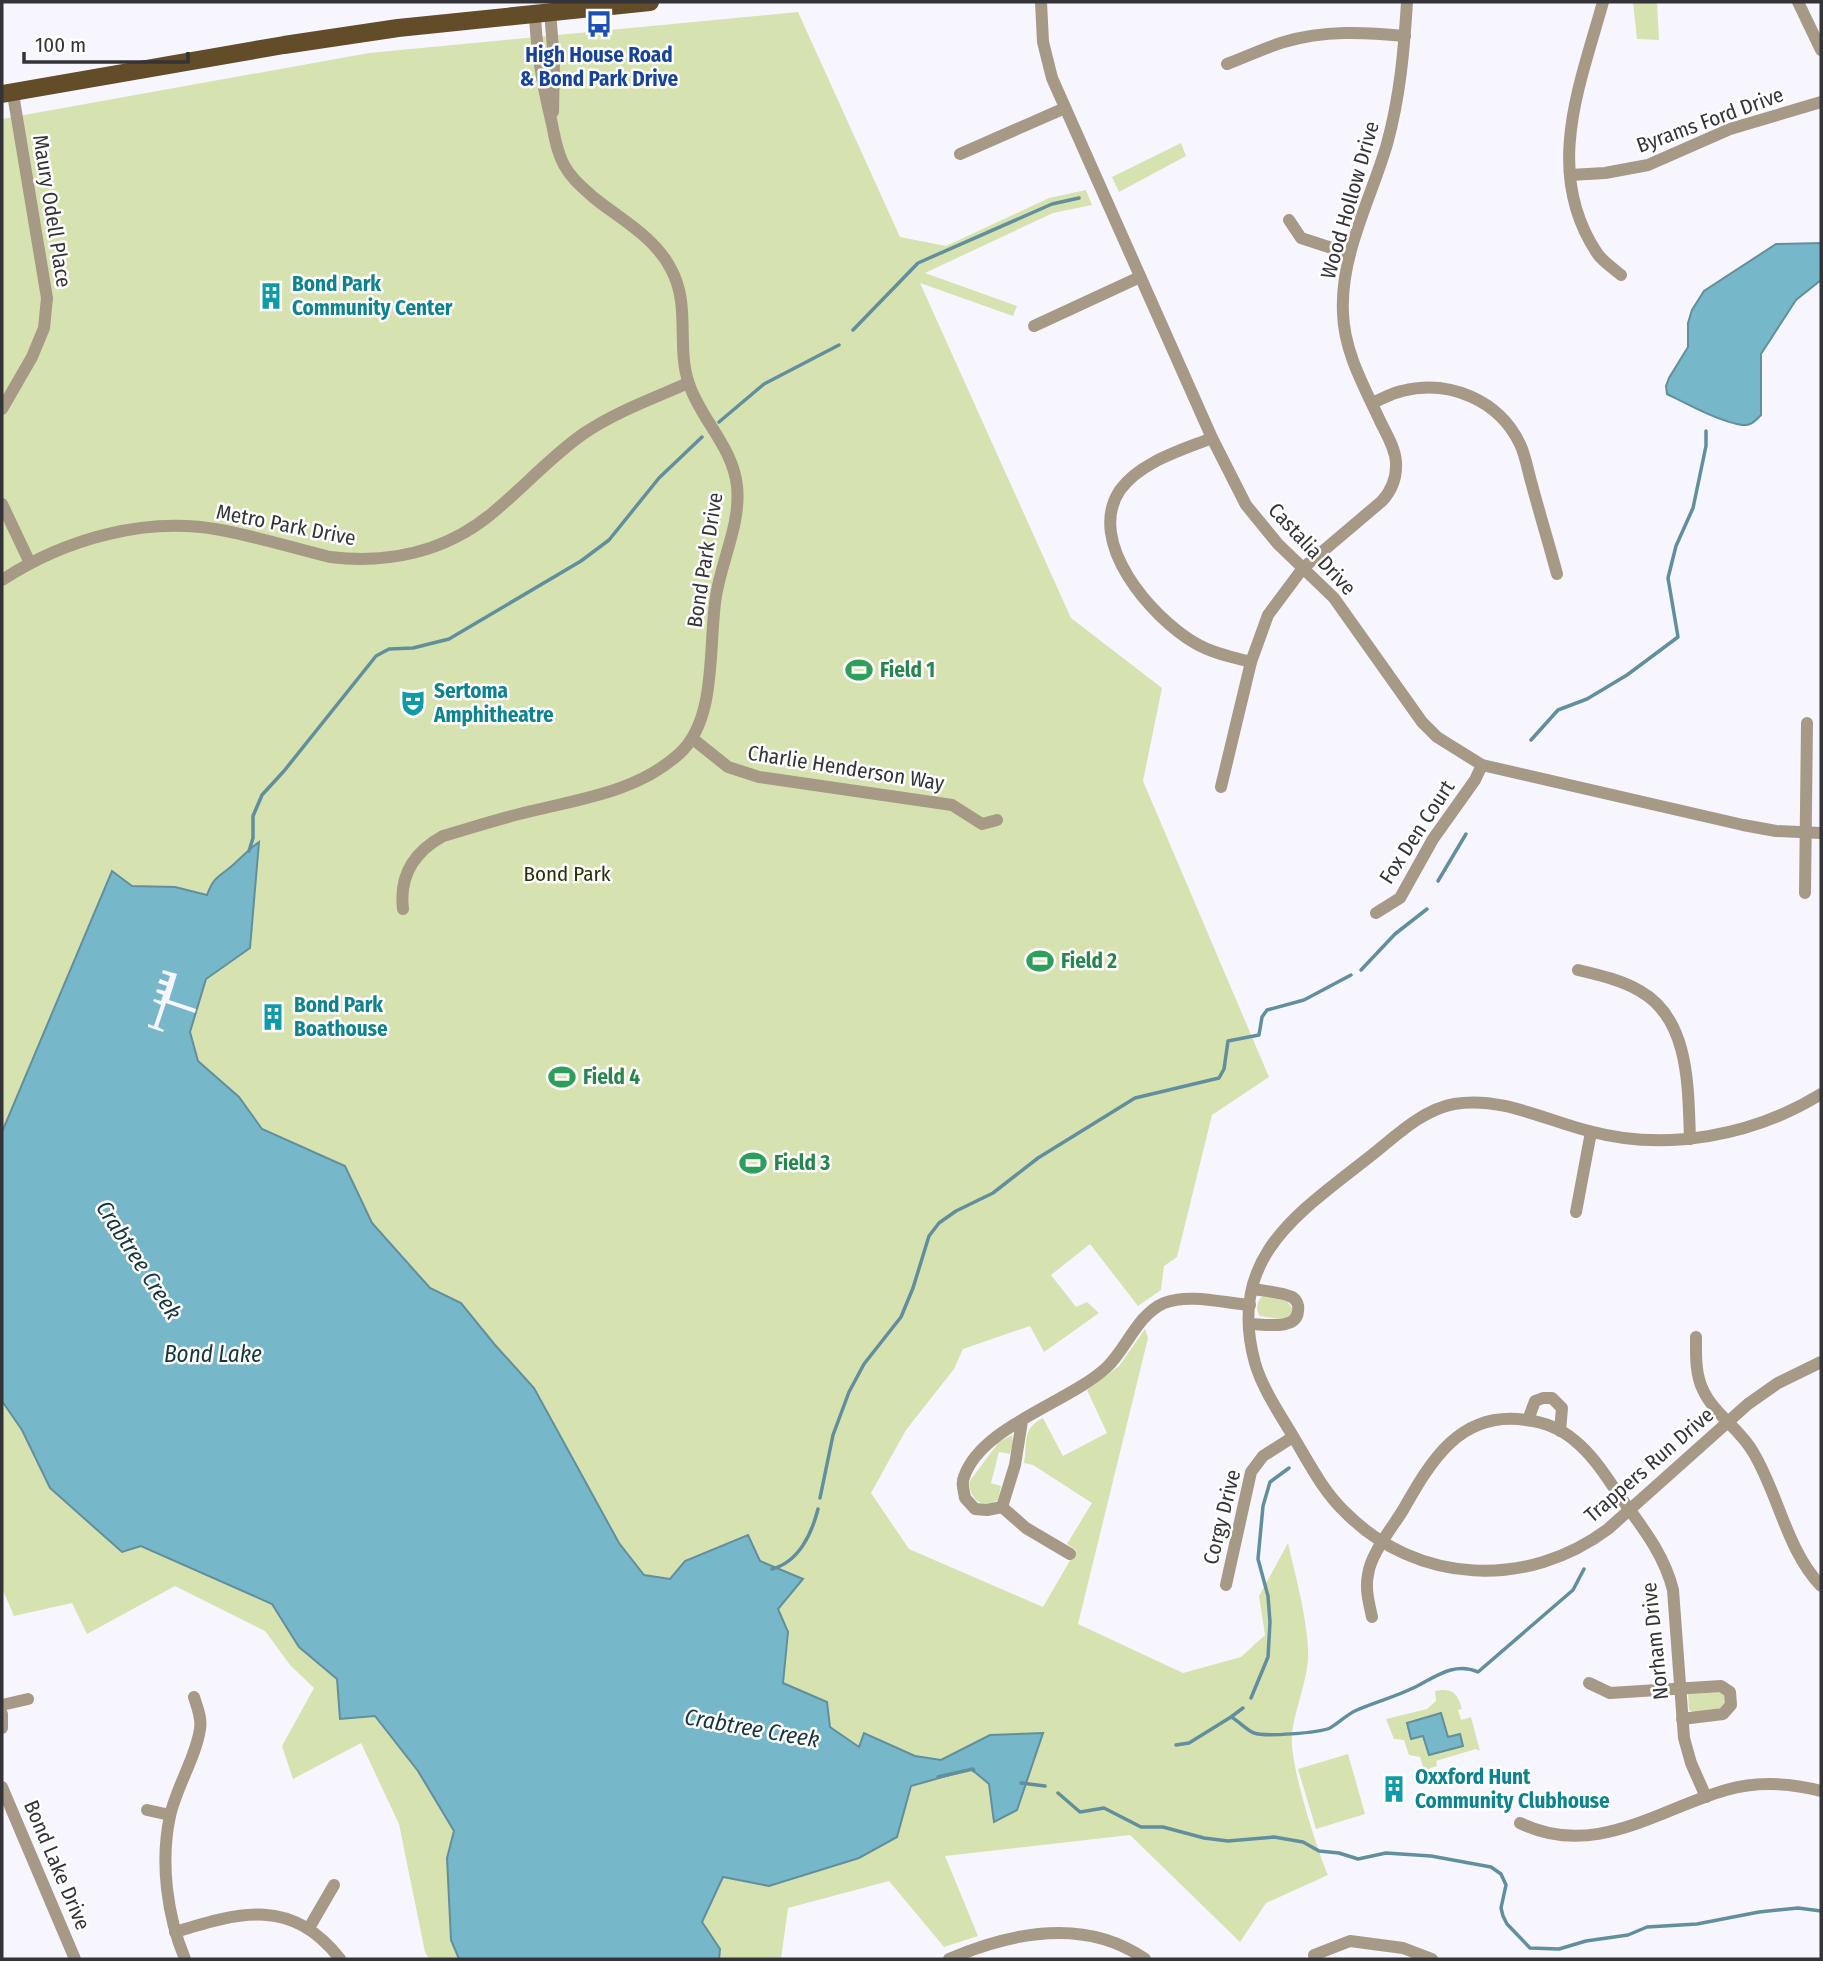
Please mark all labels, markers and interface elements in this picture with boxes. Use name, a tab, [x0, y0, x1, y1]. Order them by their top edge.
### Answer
bus stop icon: High House Road & Bond Park Drive	[584, 9, 614, 39]
scale bar	[24, 21, 189, 65]
text: 100 m	[35, 32, 86, 58]
place label: High House Road & Bond Park Drive	[520, 42, 678, 92]
street label: Byrams Ford Drive	[1633, 81, 1787, 159]
street label: Wood Hollow Drive	[1315, 118, 1385, 282]
street label: Maury Odell Place	[27, 133, 77, 289]
place label: Bond Park Community Center	[292, 271, 453, 321]
building icon: Bond Park Community Center	[256, 281, 286, 311]
street label: Bond Park Drive	[681, 491, 729, 629]
street label: Castalia Drive	[1263, 497, 1361, 601]
street label: Metro Park Drive	[214, 499, 358, 551]
sports icon: Field 1	[844, 655, 874, 685]
place label: Field 1	[880, 657, 935, 683]
place label: Sertoma Amphitheatre	[433, 678, 554, 728]
theatre icon: Sertoma Amphitheatre	[398, 688, 428, 718]
street label: Charlie Henderson Way	[746, 740, 947, 796]
street label: Fox Den Court	[1374, 775, 1460, 889]
park label: Bond Park	[523, 861, 611, 887]
sports icon: Field 2	[1025, 946, 1055, 976]
place label: Field 2	[1061, 948, 1117, 974]
place label: Bond Park Boathouse	[294, 992, 388, 1042]
building icon: Bond Park Boathouse	[258, 1002, 288, 1032]
sports icon: Field 4	[547, 1062, 577, 1092]
place label: Field 4	[583, 1064, 640, 1090]
sports icon: Field 3	[738, 1148, 768, 1178]
place label: Field 3	[774, 1150, 830, 1176]
water label: Crabtree Creek	[90, 1195, 188, 1325]
water label: Bond Lake	[164, 1340, 262, 1368]
street label: Trappers Run Drive	[1579, 1402, 1719, 1528]
street label: Corgy Drive	[1198, 1467, 1246, 1567]
street label: Norham Drive	[1636, 1581, 1674, 1701]
water label: Crabtree Creek	[683, 1702, 821, 1754]
place label: Oxxford Hunt Community Clubhouse	[1415, 1764, 1610, 1814]
building icon: Oxxford Hunt Community Clubhouse	[1379, 1774, 1409, 1804]
street label: Bond Lake Drive	[18, 1796, 96, 1934]

